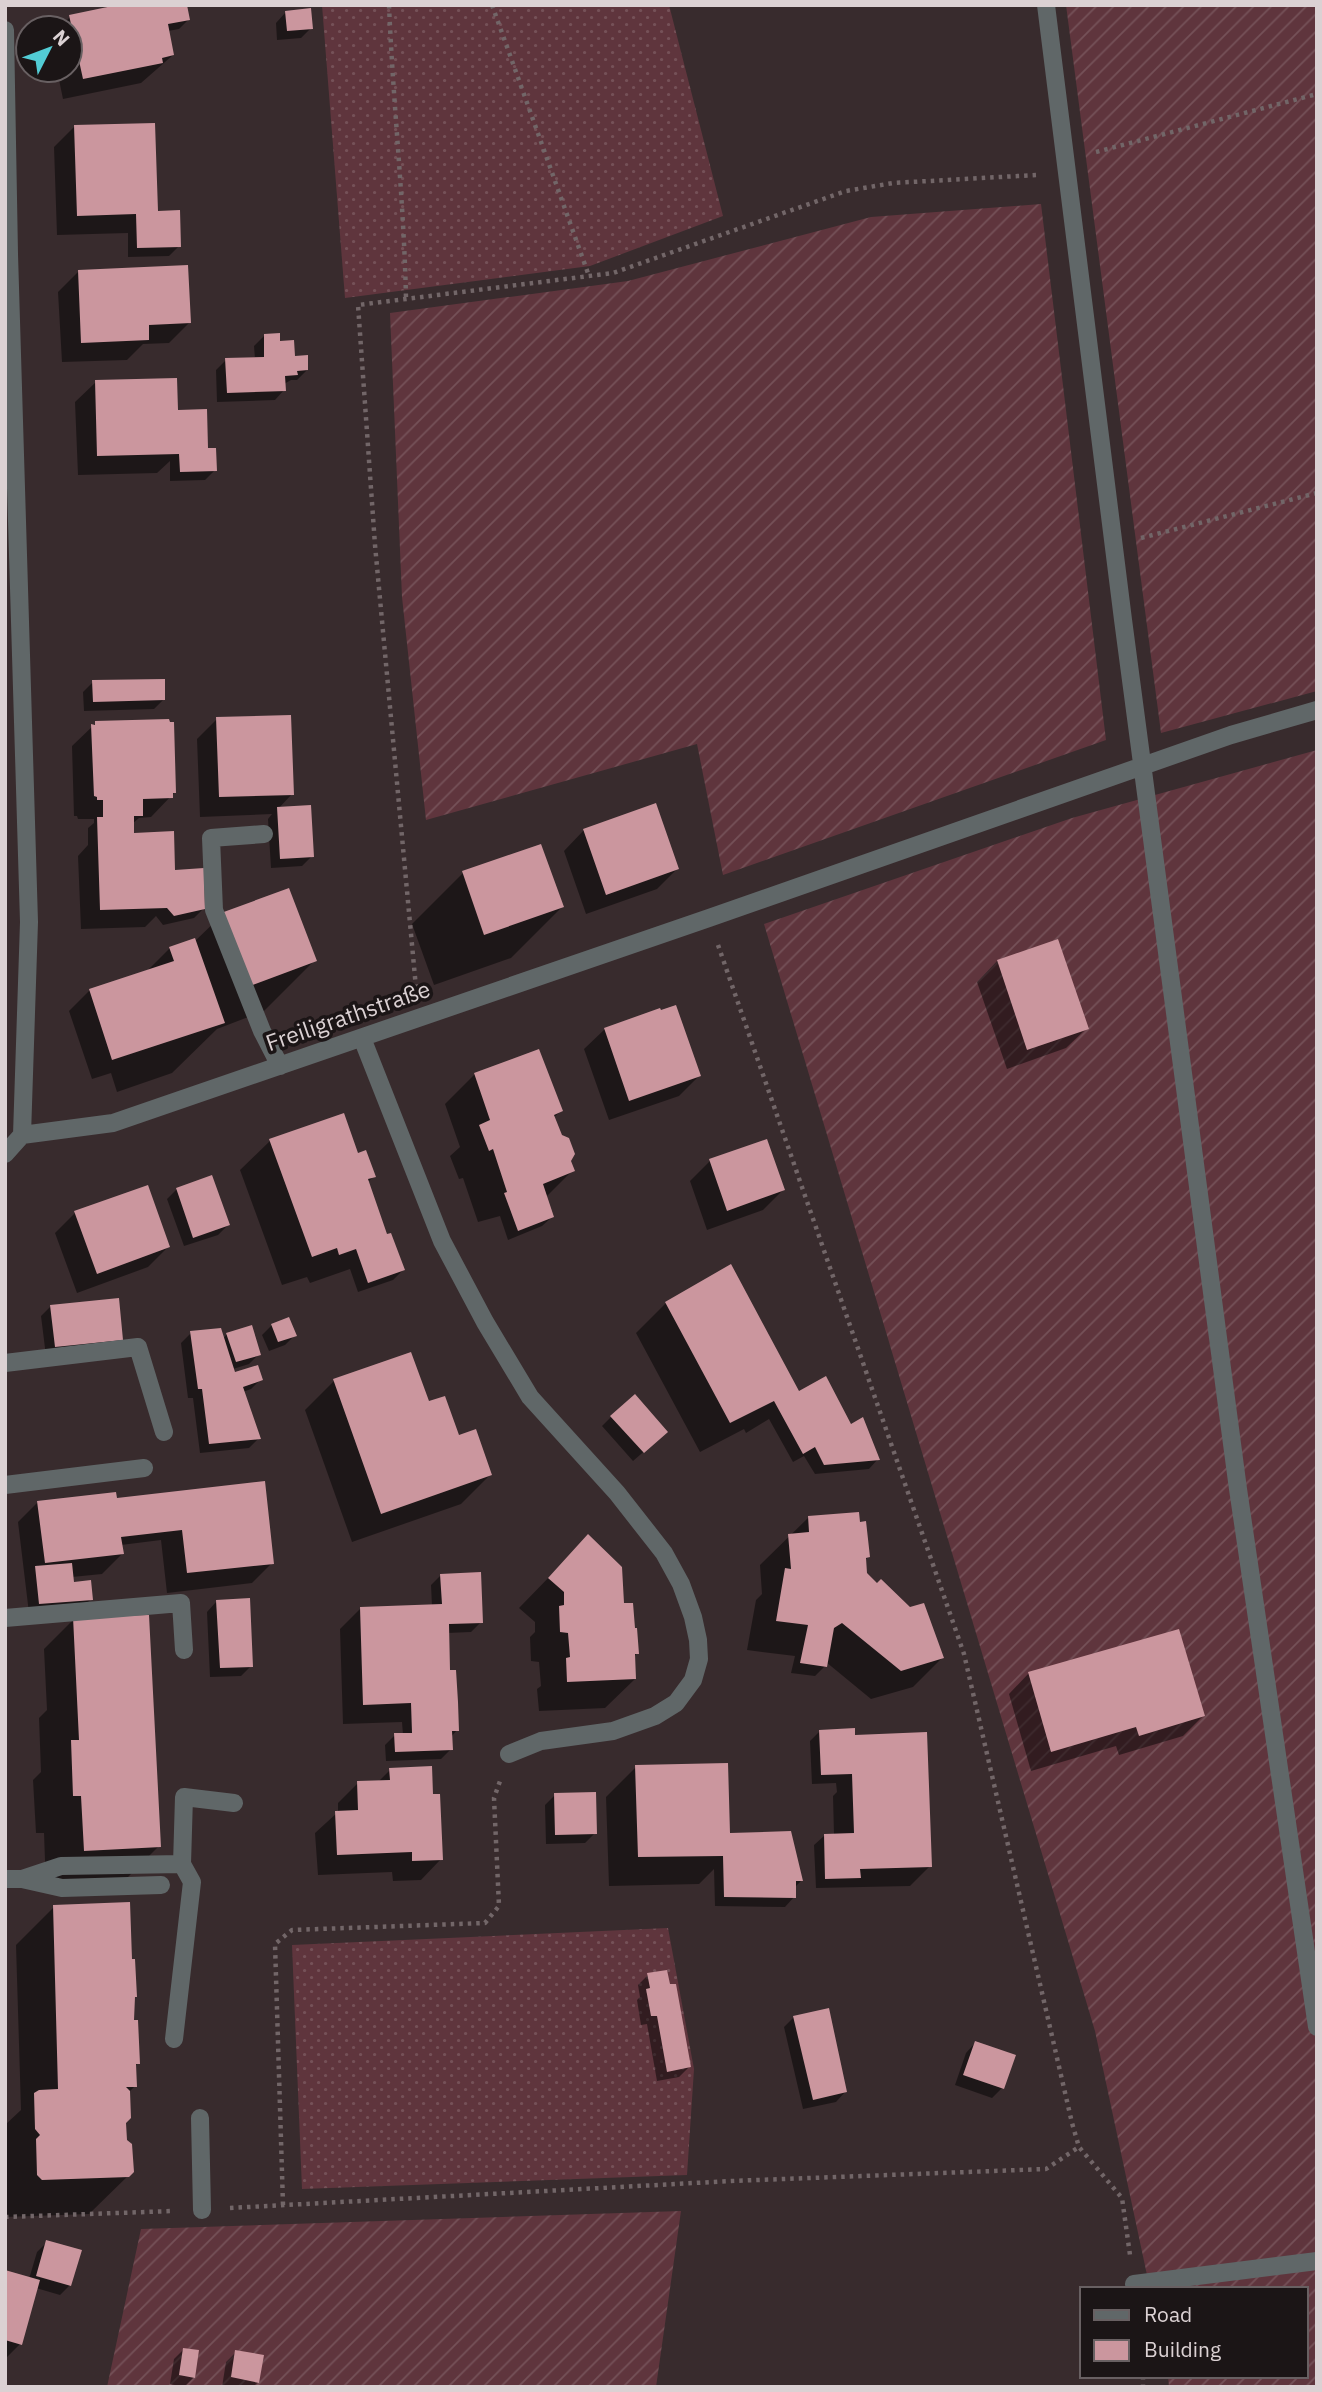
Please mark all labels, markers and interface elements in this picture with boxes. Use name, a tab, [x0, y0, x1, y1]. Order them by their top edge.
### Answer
north arrow	[14, 14, 84, 84]
text: N	[48, 24, 75, 51]
street label: Freiligrathstraße	[261, 973, 434, 1057]
legend	[1080, 2287, 1308, 2378]
text: Road	[1144, 2300, 1192, 2328]
text: Building	[1144, 2335, 1221, 2363]

